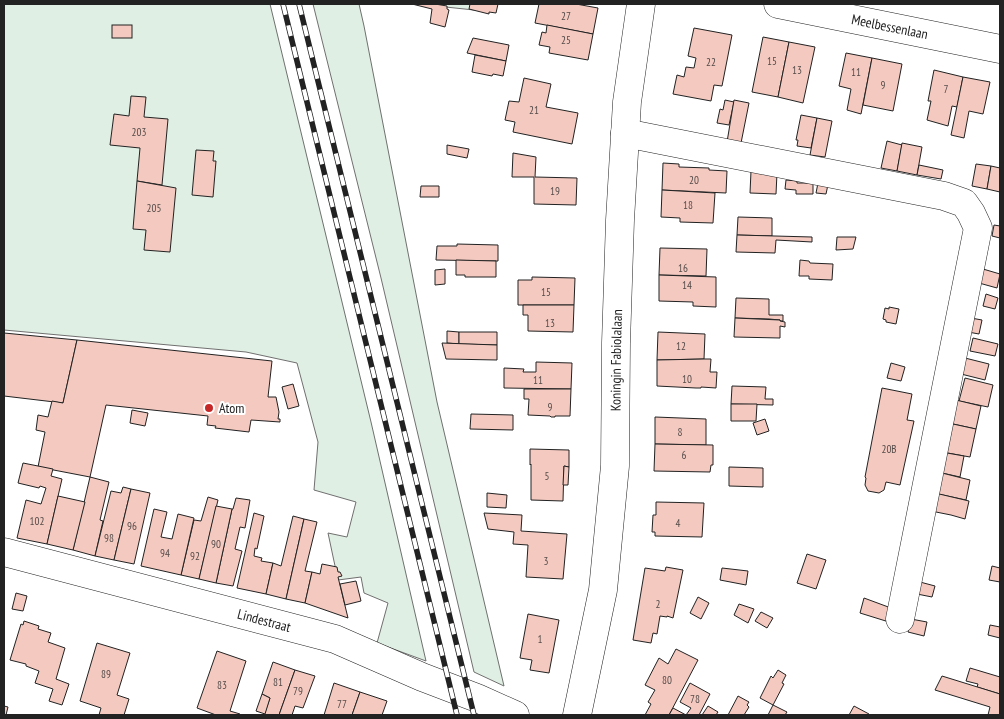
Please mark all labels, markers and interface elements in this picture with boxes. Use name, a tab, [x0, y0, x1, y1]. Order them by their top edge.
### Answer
house number: 27	[561, 9, 571, 23]
street label: Meelbessenlaan	[850, 10, 930, 43]
house number: 25	[561, 33, 571, 47]
house number: 15	[767, 54, 777, 68]
house number: 22	[706, 55, 716, 69]
house number: 13	[792, 63, 802, 77]
house number: 11	[851, 65, 861, 79]
house number: 9	[881, 78, 886, 92]
house number: 7	[944, 82, 949, 96]
house number: 21	[529, 103, 539, 117]
house number: 203	[132, 125, 146, 139]
house number: 20	[689, 173, 699, 187]
house number: 19	[550, 184, 560, 198]
house number: 18	[683, 198, 693, 212]
house number: 205	[147, 201, 161, 215]
house number: 16	[678, 261, 688, 275]
house number: 14	[682, 278, 692, 292]
house number: 15	[541, 285, 551, 299]
street label: Koningin Fabiolalaan	[606, 309, 626, 411]
house number: 13	[545, 316, 555, 330]
house number: 12	[676, 339, 686, 353]
house number: 10	[682, 372, 692, 386]
house number: 11	[533, 373, 543, 387]
place label: Atom	[219, 399, 244, 417]
house number: 9	[548, 400, 553, 414]
marker: Atom	[203, 402, 215, 414]
house number: 8	[678, 425, 683, 439]
house number: 20B	[881, 442, 897, 456]
house number: 6	[682, 448, 687, 462]
house number: 5	[545, 469, 550, 483]
house number: 102	[30, 514, 44, 528]
house number: 4	[676, 516, 681, 530]
house number: 96	[127, 519, 137, 533]
house number: 98	[104, 531, 114, 545]
house number: 90	[211, 537, 221, 551]
house number: 94	[160, 546, 170, 560]
house number: 92	[190, 549, 200, 563]
house number: 3	[544, 554, 549, 568]
house number: 2	[656, 597, 661, 611]
street label: Lindestraat	[236, 605, 293, 636]
house number: 1	[538, 632, 543, 646]
house number: 89	[101, 667, 111, 681]
house number: 80	[662, 673, 672, 687]
house number: 81	[273, 675, 283, 689]
house number: 83	[217, 678, 227, 692]
house number: 79	[293, 684, 303, 698]
house number: 78	[690, 692, 700, 706]
house number: 77	[337, 697, 347, 711]

